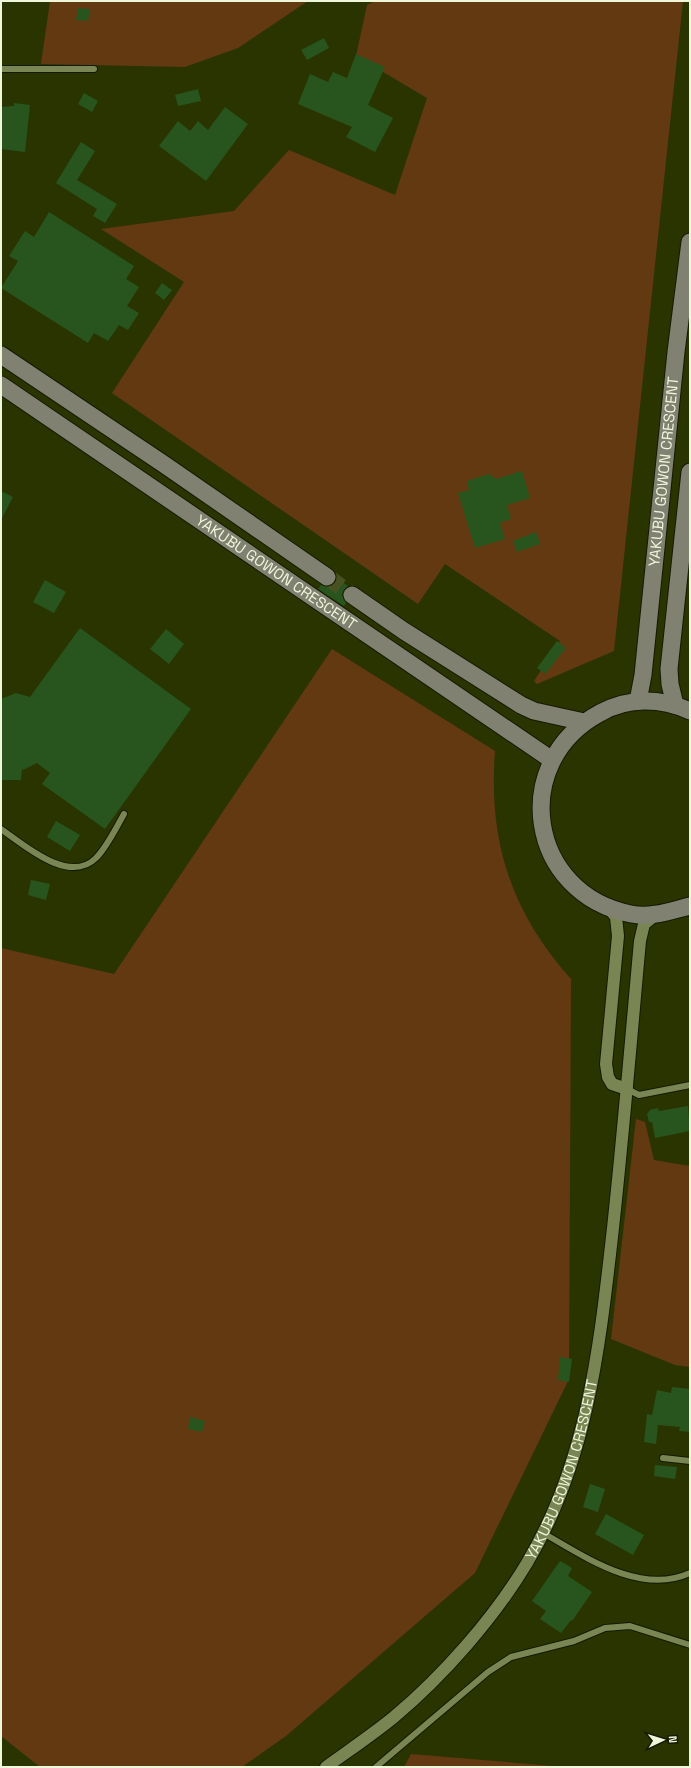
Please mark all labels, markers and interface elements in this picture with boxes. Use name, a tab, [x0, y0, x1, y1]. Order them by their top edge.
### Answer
street label: YAKUBU GOWON CRESCENT	[644, 375, 682, 567]
street label: YAKUBU GOWON CRESCENT	[192, 510, 361, 634]
street label: YAKUBU GOWON CRESCENT	[521, 1378, 601, 1563]
north arrow	[643, 1720, 683, 1760]
text: N	[666, 1735, 680, 1743]

